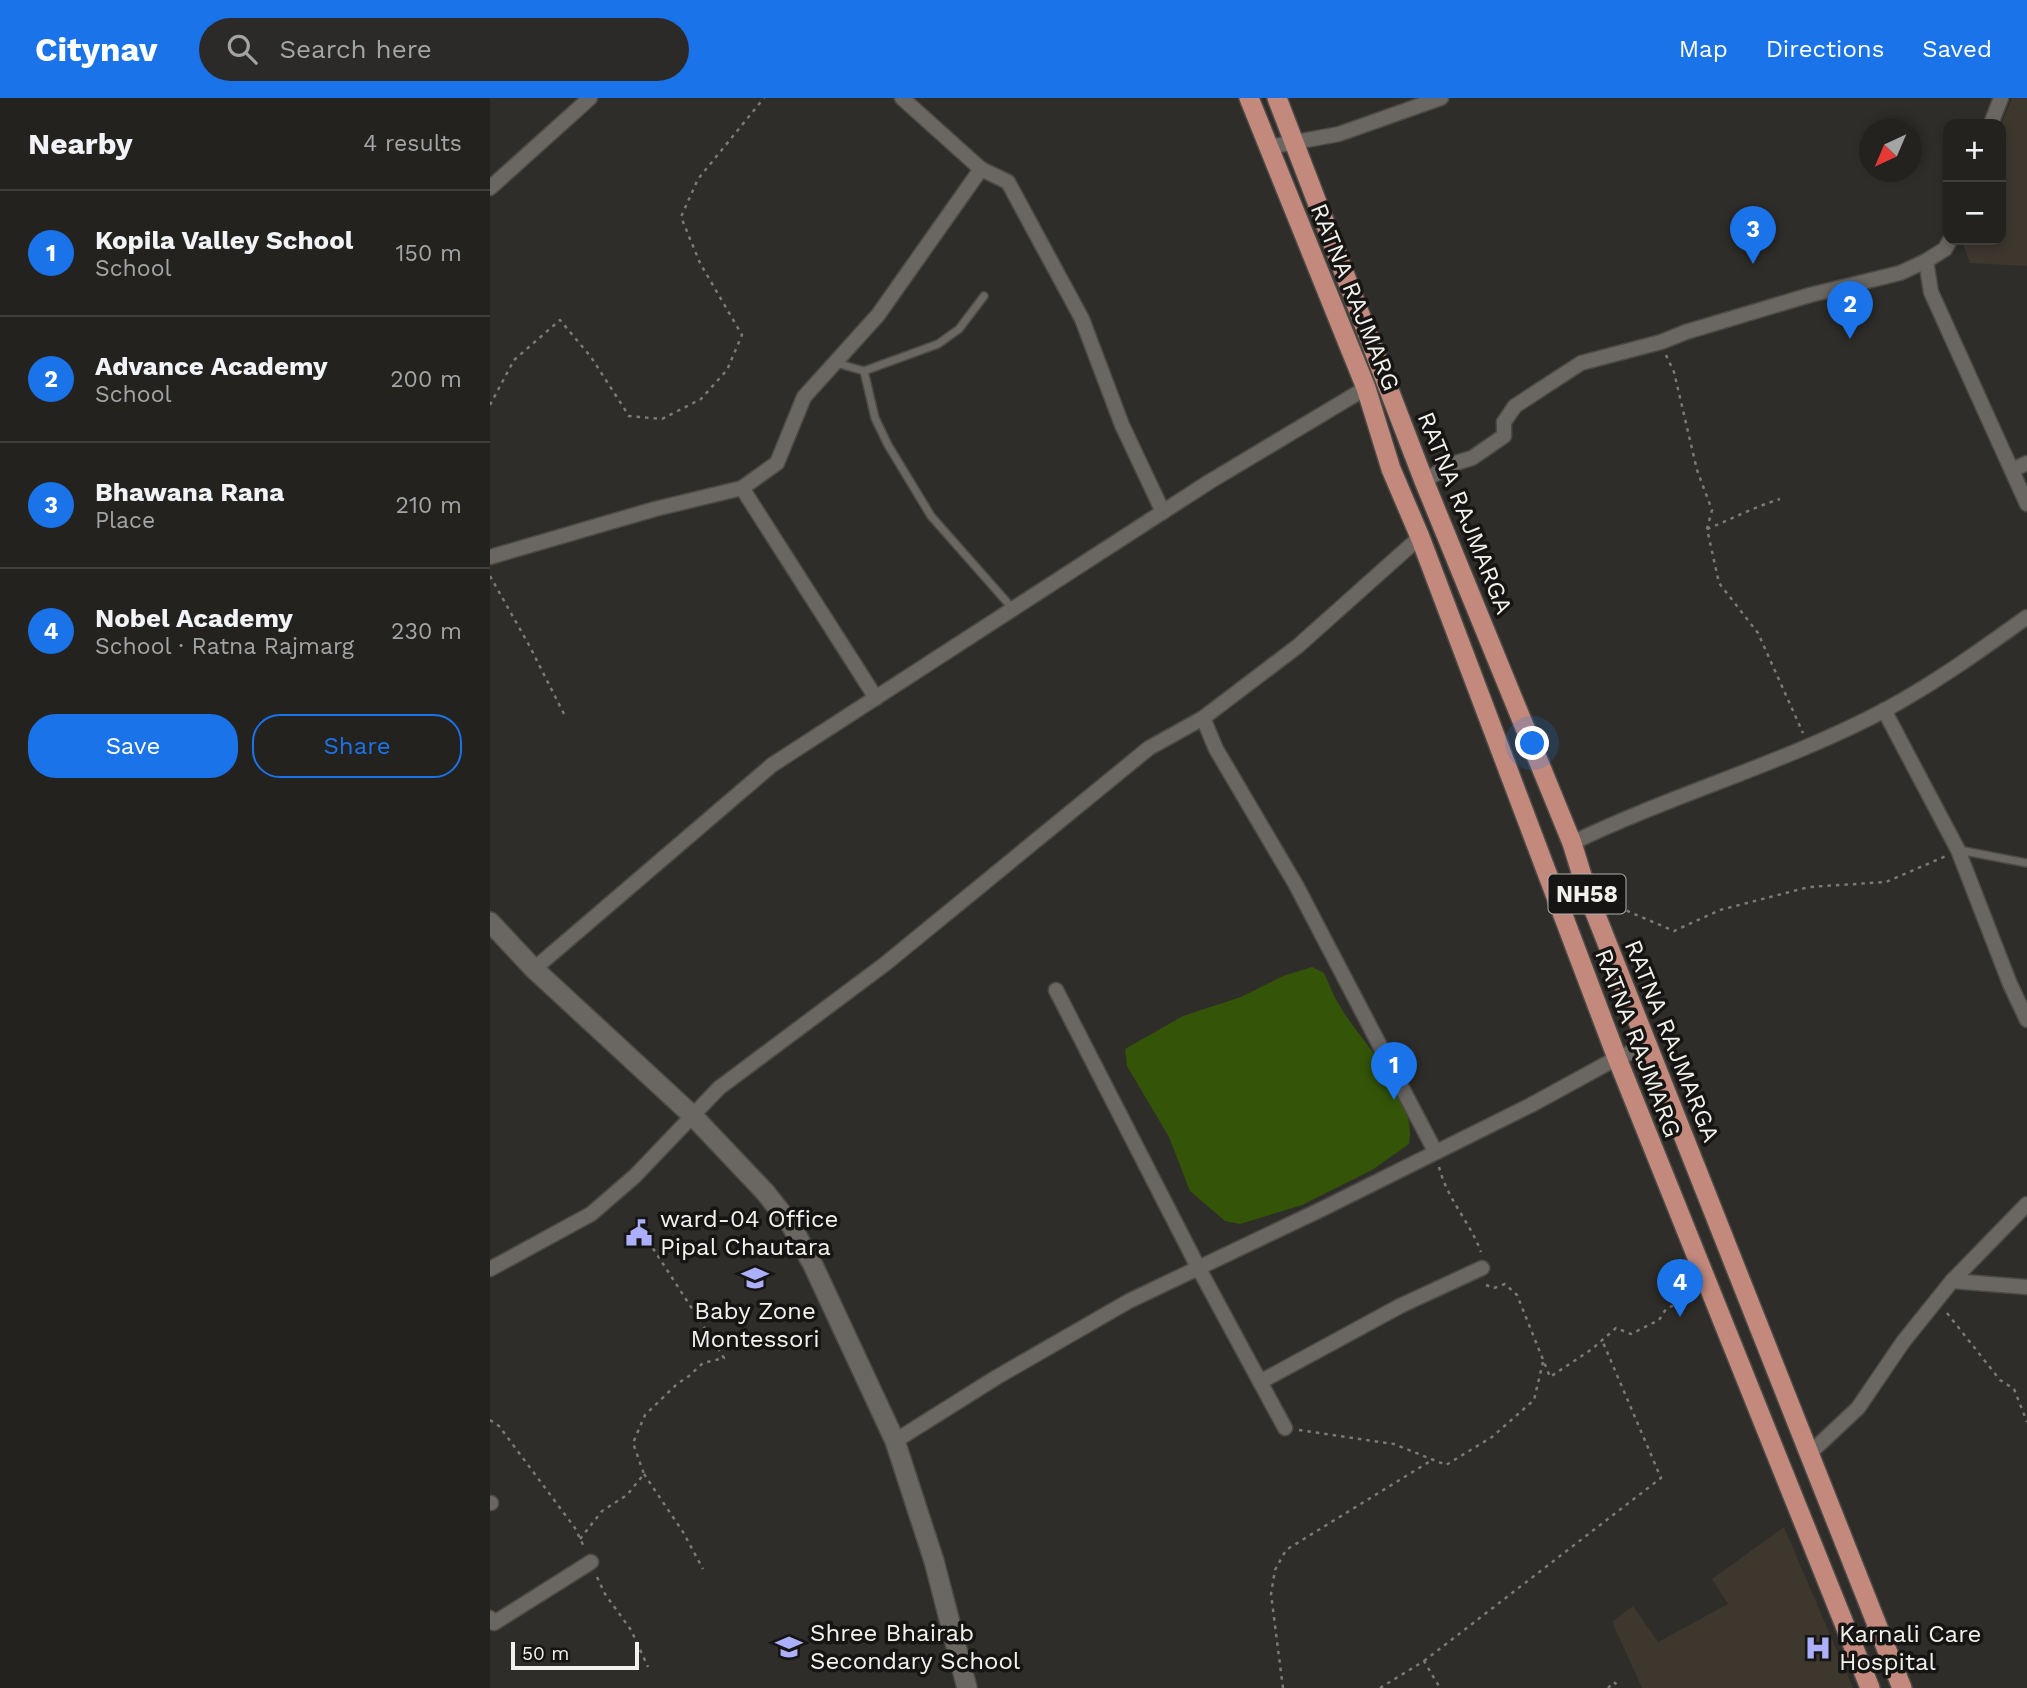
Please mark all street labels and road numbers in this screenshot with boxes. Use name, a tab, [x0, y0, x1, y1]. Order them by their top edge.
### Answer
street label: RATNA RAJMARG	[1305, 199, 1405, 395]
street label: RATNA RAJMARGA	[1412, 408, 1518, 618]
road number: NH58	[1548, 874, 1626, 914]
street label: RATNA RAJMARGA	[1618, 935, 1726, 1147]
street label: RATNA RAJMARG	[1589, 944, 1687, 1142]

